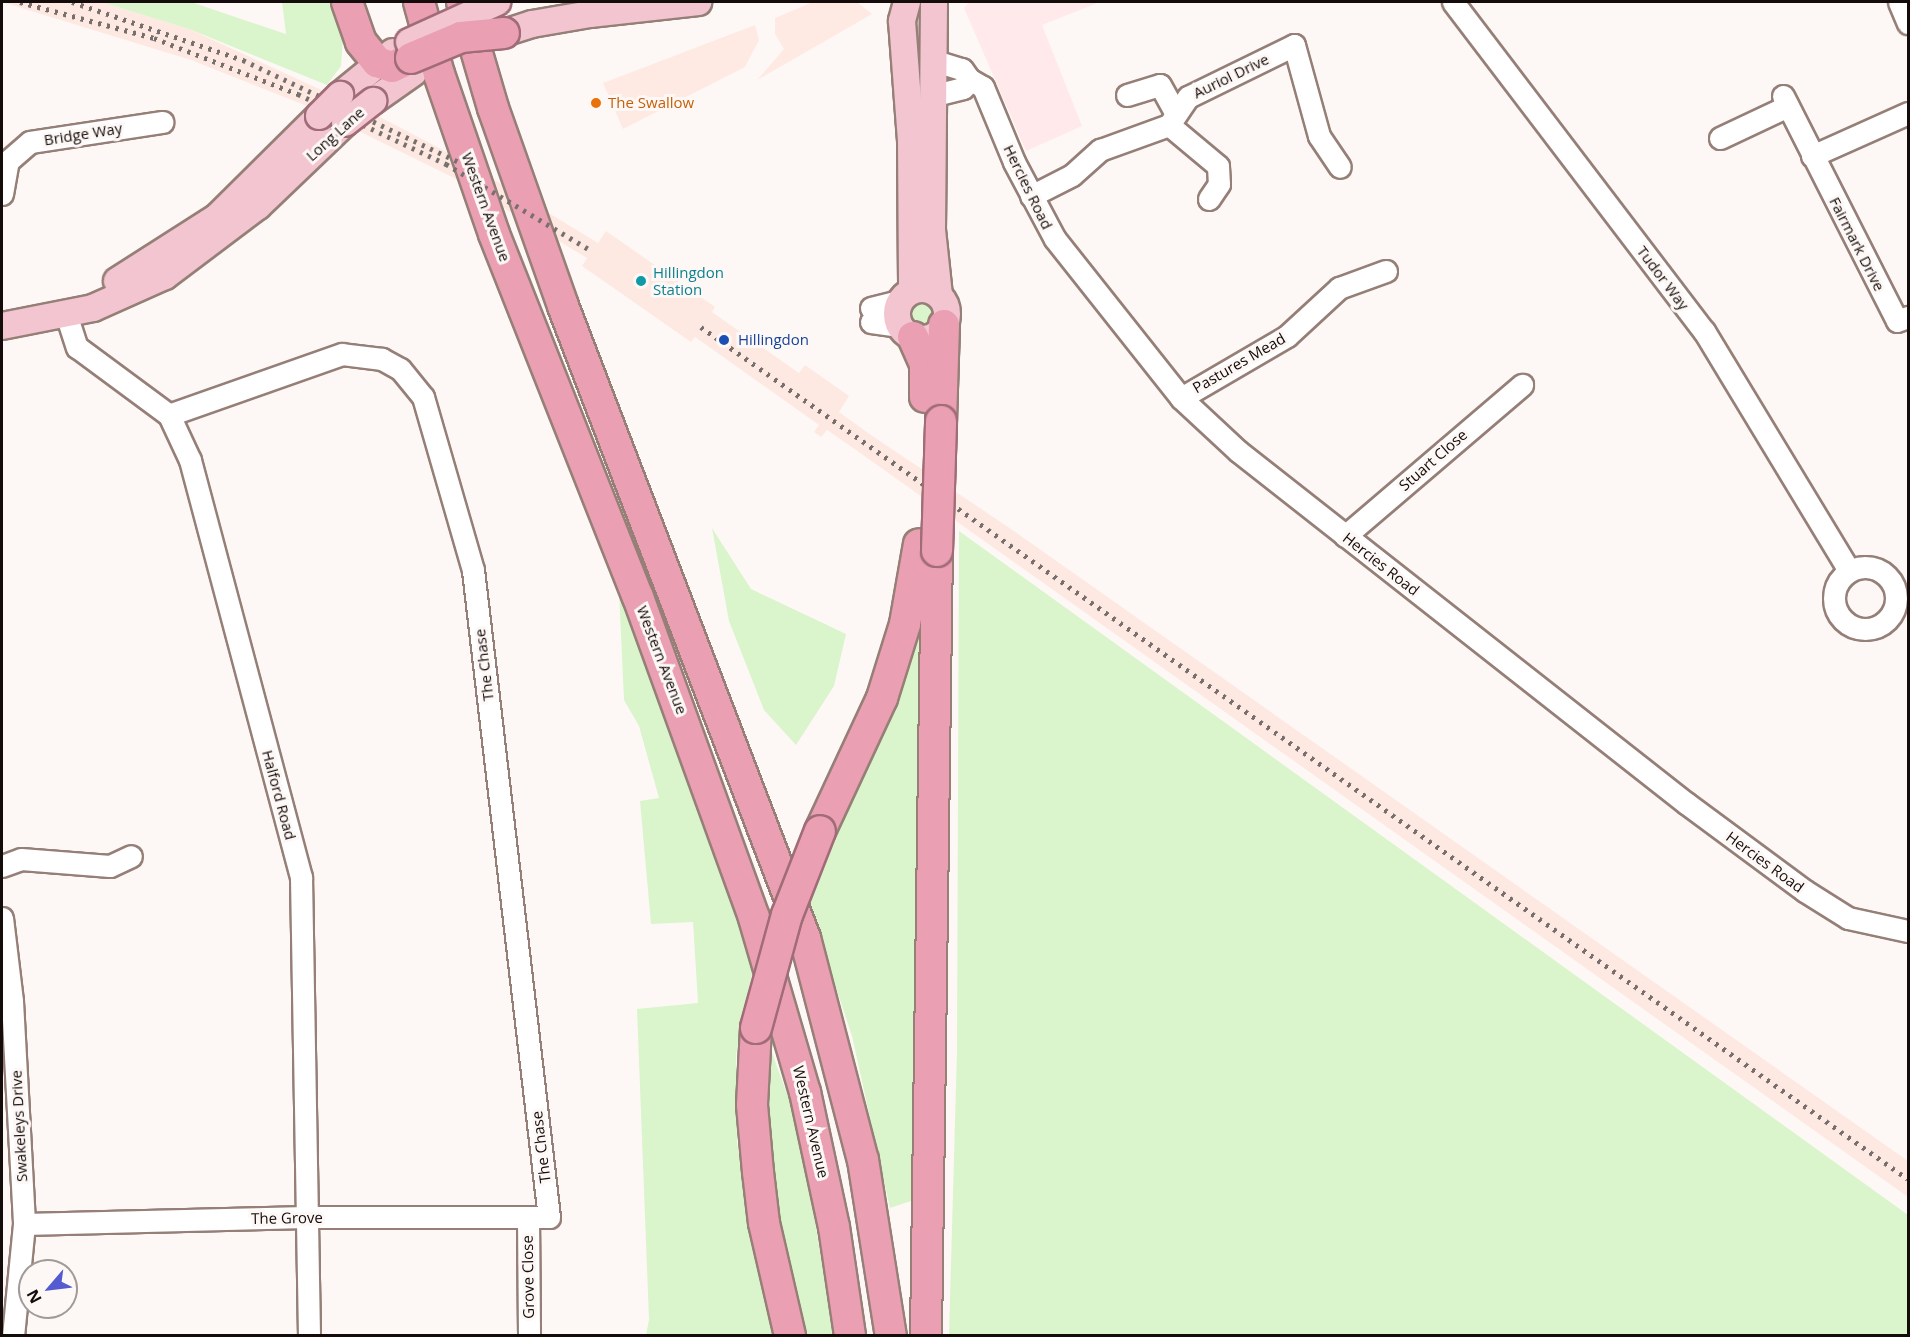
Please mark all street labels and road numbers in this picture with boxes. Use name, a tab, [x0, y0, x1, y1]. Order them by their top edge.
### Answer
street label: Auriol Drive	[1190, 50, 1272, 102]
street label: Long Lane	[302, 103, 368, 165]
street label: Bridge Way	[43, 119, 123, 149]
street label: Hercies Road	[1000, 142, 1056, 232]
street label: Western Avenue	[458, 150, 514, 264]
street label: Fairmark Drive	[1826, 194, 1888, 294]
street label: Tudor Way	[1633, 242, 1693, 314]
street label: Pastures Mead	[1189, 329, 1289, 397]
street label: Stuart Close	[1395, 426, 1471, 494]
street label: Hercies Road	[1339, 529, 1423, 599]
street label: Western Avenue	[633, 603, 691, 717]
street label: The Chase	[471, 628, 497, 702]
street label: Halford Road	[258, 748, 300, 842]
street label: Hercies Road	[1723, 828, 1807, 896]
street label: Western Avenue	[789, 1064, 833, 1180]
street label: Swakeleys Drive	[7, 1070, 31, 1182]
street label: The Chase	[528, 1110, 554, 1184]
street label: The Grove	[251, 1208, 323, 1228]
street label: Grove Close	[518, 1235, 538, 1319]

